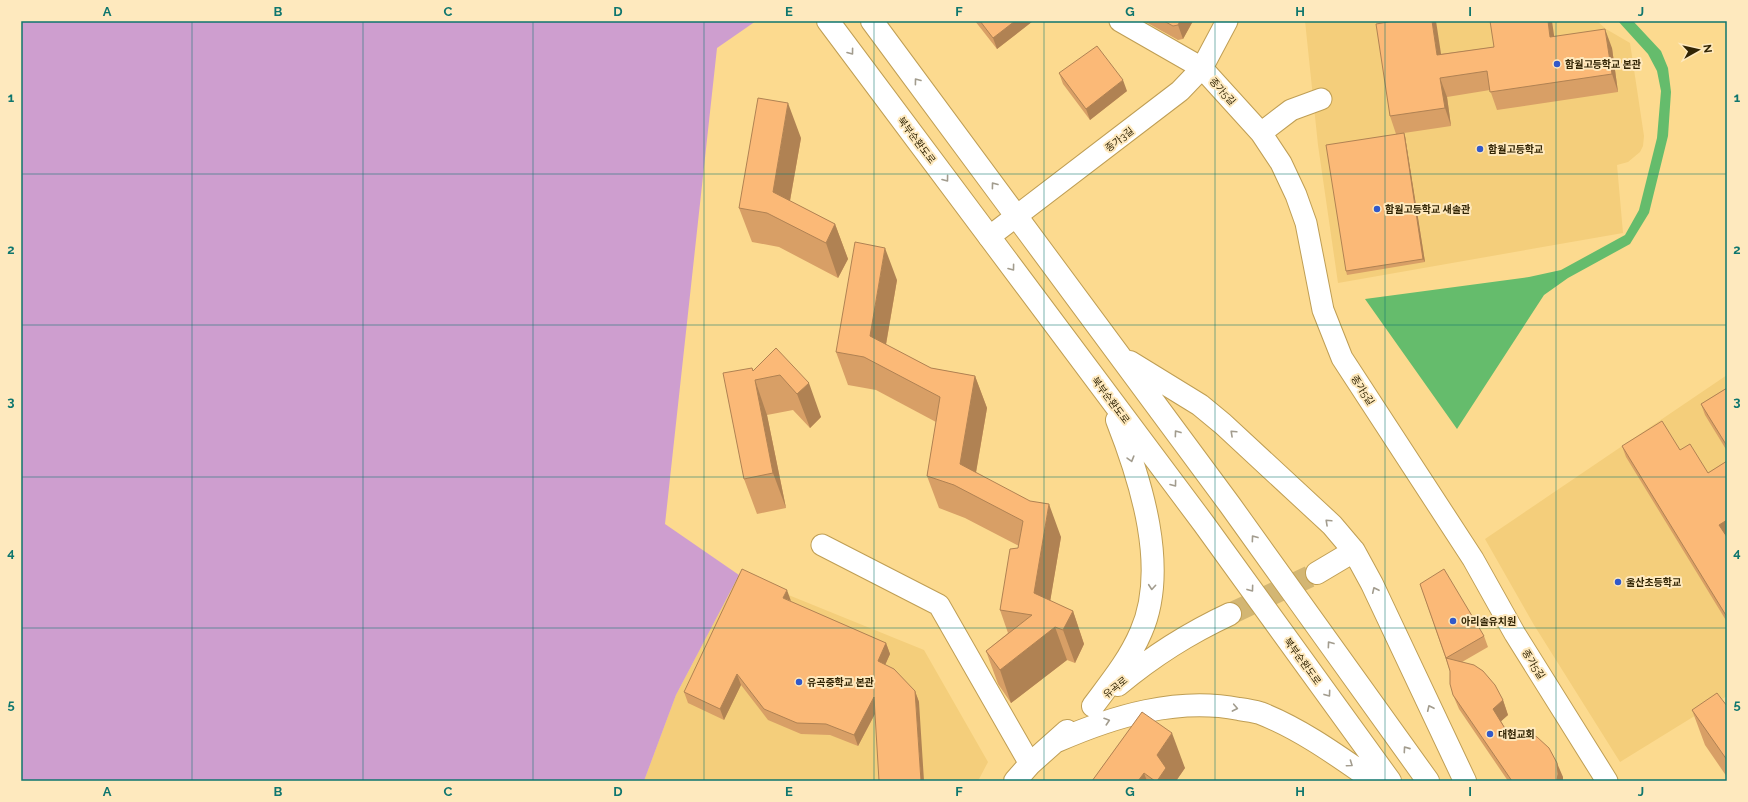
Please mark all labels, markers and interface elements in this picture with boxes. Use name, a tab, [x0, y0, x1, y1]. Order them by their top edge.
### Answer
text: A	[103, 4, 112, 19]
text: B	[274, 4, 283, 19]
text: C	[444, 4, 453, 19]
text: D	[613, 4, 623, 19]
text: E	[785, 4, 793, 19]
text: F	[955, 4, 963, 19]
text: G	[1125, 4, 1135, 19]
text: H	[1295, 4, 1305, 19]
text: I	[1468, 4, 1472, 19]
text: J	[1638, 4, 1644, 19]
north arrow	[1678, 30, 1718, 70]
text: N	[1700, 44, 1714, 54]
one-way arrow	[847, 48, 854, 55]
place label: 함월고등학교 본관	[1565, 58, 1641, 70]
marker: 함월고등학교 본관	[1552, 59, 1562, 69]
street label: 종가5길	[1207, 75, 1238, 107]
one-way arrow	[914, 78, 921, 85]
text: 1	[8, 90, 15, 105]
text: 1	[1734, 90, 1741, 105]
street label: 북부순환도로	[896, 115, 938, 166]
street label: 종가3길	[1103, 125, 1136, 154]
place label: 함월고등학교	[1488, 143, 1543, 155]
marker: 함월고등학교	[1475, 144, 1485, 154]
one-way arrow	[941, 174, 948, 181]
one-way arrow	[991, 182, 999, 189]
place label: 함월고등학교 새솔관	[1385, 203, 1470, 215]
marker: 함월고등학교 새솔관	[1372, 204, 1382, 214]
text: 2	[7, 242, 15, 257]
text: 2	[1733, 242, 1741, 257]
one-way arrow	[1008, 264, 1015, 271]
street label: 종가5길	[1349, 373, 1376, 407]
street label: 북부순환도로	[1090, 375, 1132, 426]
text: 3	[7, 394, 15, 409]
text: 3	[1733, 394, 1741, 409]
one-way arrow	[1175, 431, 1182, 438]
one-way arrow	[1230, 431, 1238, 438]
one-way arrow	[1126, 456, 1135, 463]
one-way arrow	[1169, 480, 1176, 487]
one-way arrow	[1325, 519, 1333, 527]
one-way arrow	[1251, 535, 1259, 542]
text: 4	[7, 545, 15, 560]
text: 4	[1733, 545, 1741, 560]
place label: 울산초등학교	[1626, 576, 1681, 588]
marker: 울산초등학교	[1613, 577, 1623, 587]
one-way arrow	[1148, 584, 1157, 590]
one-way arrow	[1246, 585, 1253, 592]
one-way arrow	[1372, 587, 1380, 594]
marker: 아리솔유치원	[1448, 616, 1458, 626]
place label: 아리솔유치원	[1461, 616, 1516, 627]
street label: 북부순환도로	[1282, 636, 1323, 687]
one-way arrow	[1328, 641, 1335, 648]
street label: 종가5길	[1520, 647, 1547, 681]
street label: 유곡로	[1101, 674, 1130, 700]
place label: 유곡중학교 본관	[807, 676, 874, 688]
marker: 유곡중학교 본관	[794, 677, 804, 687]
one-way arrow	[1323, 690, 1330, 697]
text: 5	[7, 697, 15, 712]
text: 5	[1733, 697, 1741, 712]
one-way arrow	[1231, 703, 1238, 711]
one-way arrow	[1427, 704, 1435, 712]
one-way arrow	[1103, 718, 1110, 726]
place label: 대현교회	[1498, 728, 1535, 740]
marker: 대현교회	[1485, 729, 1495, 739]
one-way arrow	[1404, 747, 1411, 754]
one-way arrow	[1346, 759, 1353, 767]
text: A	[103, 784, 112, 799]
text: B	[274, 784, 283, 799]
text: C	[444, 784, 453, 799]
text: D	[613, 784, 623, 799]
text: E	[785, 784, 793, 799]
text: F	[955, 784, 963, 799]
text: G	[1125, 784, 1135, 799]
text: H	[1295, 784, 1305, 799]
text: I	[1468, 784, 1472, 799]
text: J	[1638, 784, 1644, 799]

